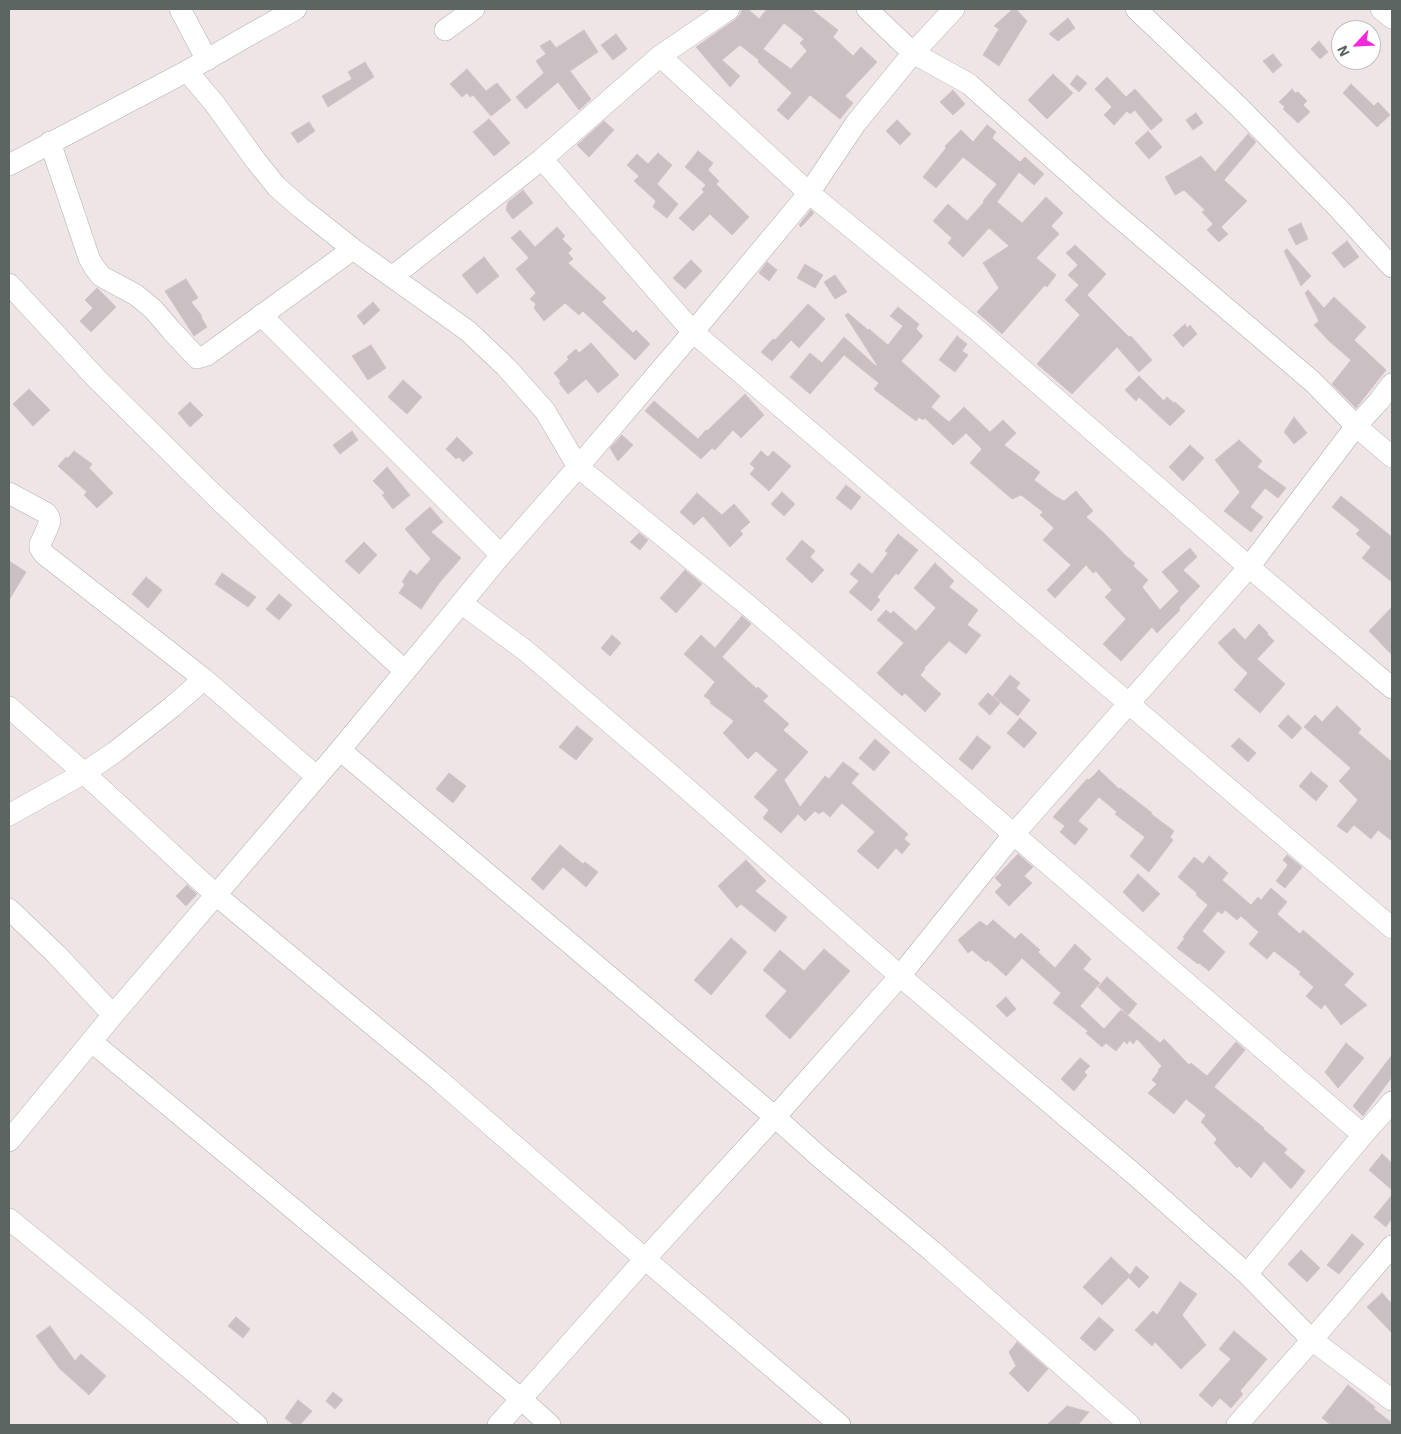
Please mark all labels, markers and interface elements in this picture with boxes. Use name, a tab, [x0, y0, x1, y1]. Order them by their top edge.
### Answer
north arrow	[1331, 20, 1381, 70]
text: N	[1333, 43, 1354, 59]

